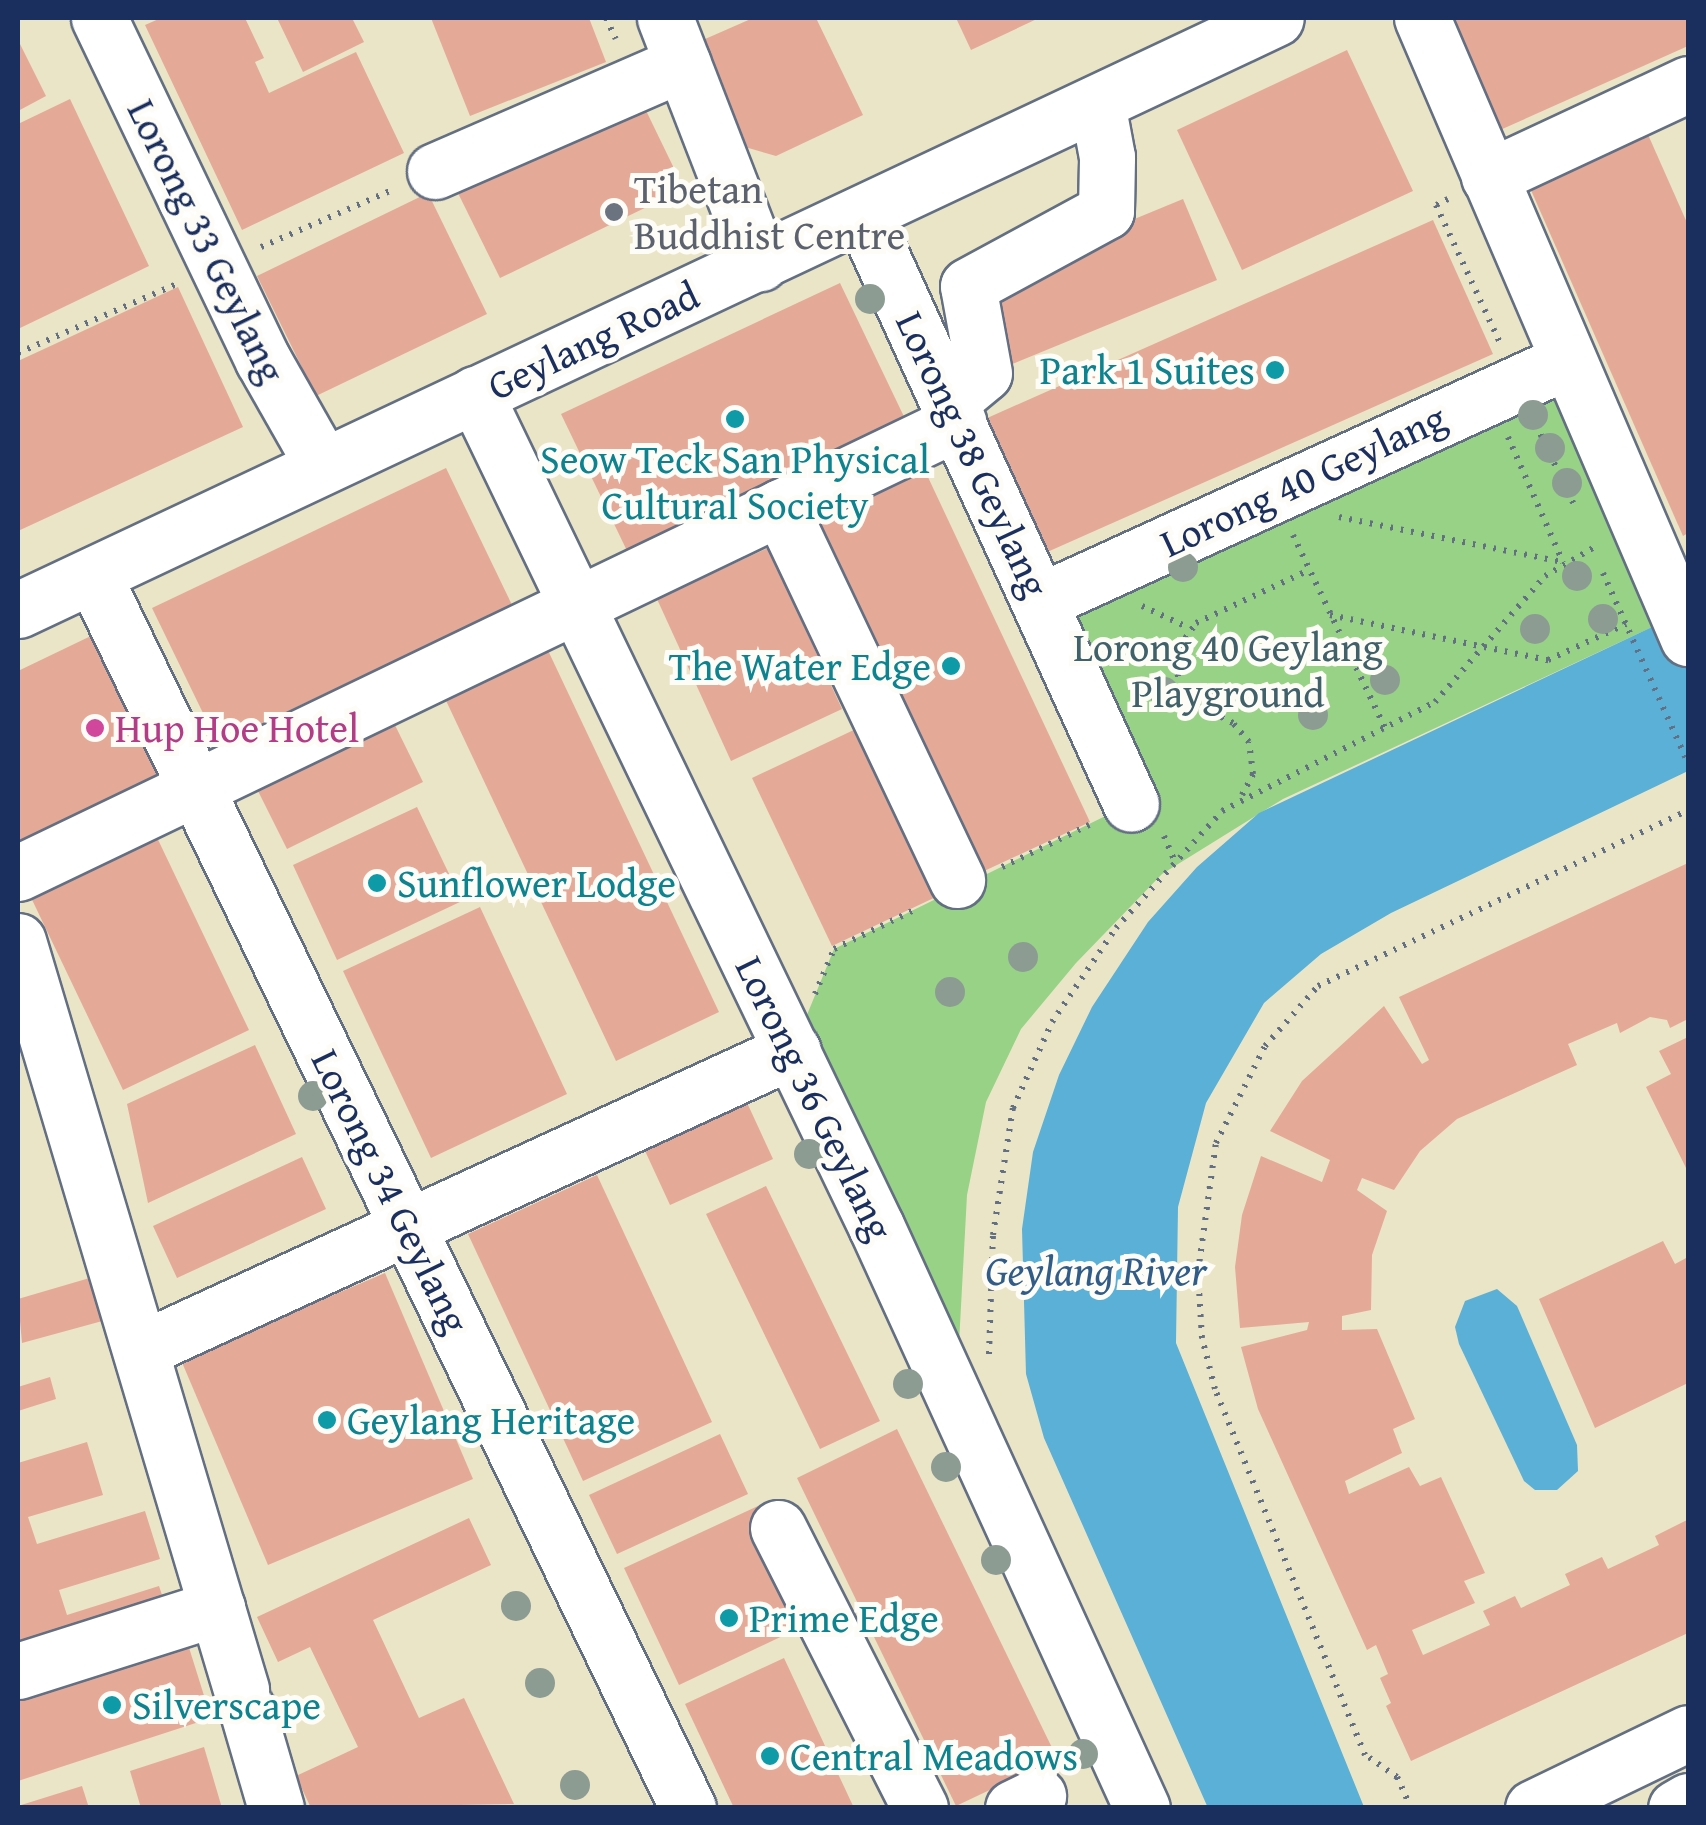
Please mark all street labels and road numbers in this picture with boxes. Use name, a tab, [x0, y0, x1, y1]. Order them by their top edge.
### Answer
street label: Lorong 33 Geylang	[118, 91, 296, 391]
street label: Geylang Road	[480, 270, 706, 410]
street label: Lorong 38 Geylang	[886, 304, 1060, 604]
street label: Lorong 40 Geylang	[1153, 393, 1453, 567]
street label: Lorong 36 Geylang	[726, 948, 904, 1248]
street label: Lorong 34 Geylang	[302, 1041, 480, 1341]

